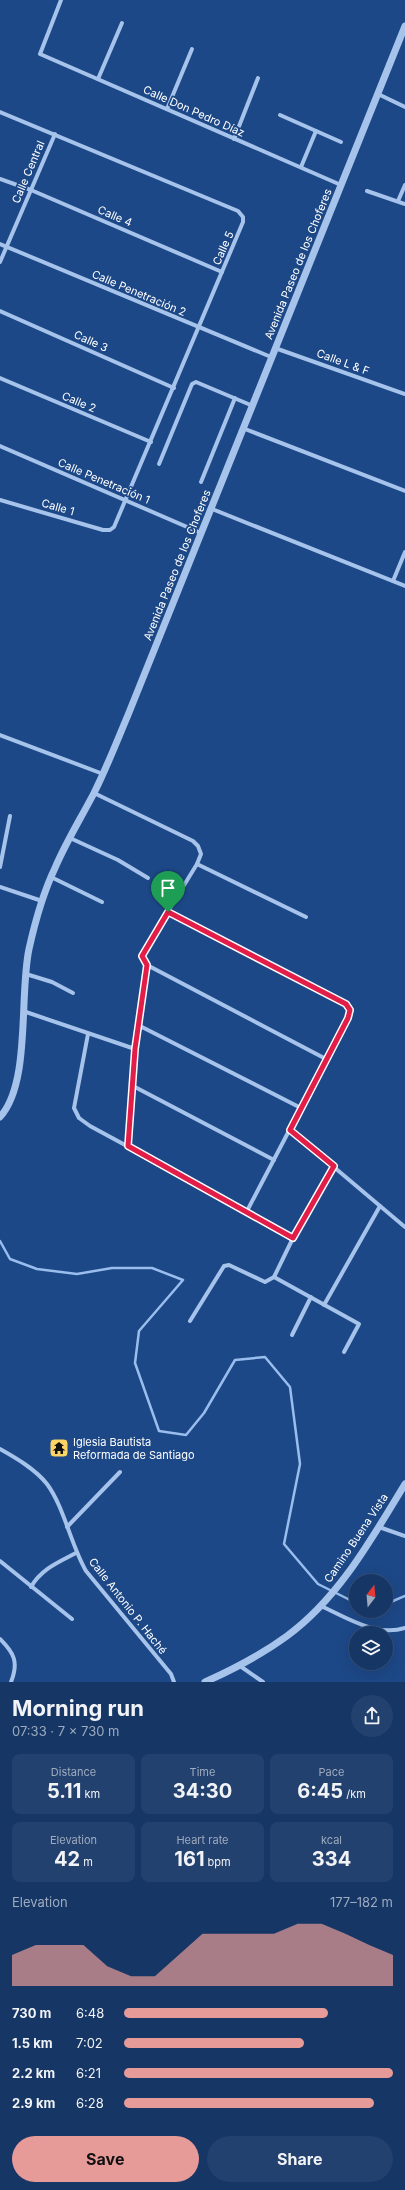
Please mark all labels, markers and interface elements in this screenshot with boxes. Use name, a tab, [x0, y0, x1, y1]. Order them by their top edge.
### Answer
street label: Calle Don Pedro Díaz	[141, 82, 247, 140]
street label: Calle Central	[9, 139, 47, 205]
street label: Avenida Paseo de los Choferes	[261, 186, 335, 341]
street label: Calle 4	[96, 202, 134, 230]
street label: Calle 5	[209, 229, 237, 267]
street label: Calle Penetración 2	[90, 267, 188, 319]
street label: Calle 3	[72, 327, 110, 355]
street label: Calle L & F	[315, 346, 371, 378]
street label: Calle 2	[60, 389, 98, 415]
street label: Calle Penetración 1	[56, 455, 152, 507]
street label: Avenida Paseo de los Choferes	[140, 487, 214, 642]
street label: Calle 1	[40, 496, 76, 518]
pin	[151, 871, 185, 912]
icon: arrive	[157, 877, 179, 899]
place label: Iglesia Bautista Reformada de Santiago	[73, 1435, 195, 1462]
temple icon: Iglesia Bautista Reformada de Santiago	[48, 1437, 70, 1459]
street label: Camino Buena Vista	[321, 1491, 391, 1585]
street label: Calle Antonio P. Haché	[86, 1555, 170, 1657]
north arrow	[349, 1574, 393, 1618]
map controls	[349, 1574, 393, 1670]
button: layers	[349, 1626, 393, 1670]
text: Morning run	[12, 1695, 144, 1721]
button: share	[351, 1695, 393, 1737]
text: 07:33 · 7 × 730 m	[12, 1723, 119, 1739]
text: Distance	[51, 1765, 96, 1779]
text: Time	[190, 1765, 215, 1779]
text: Pace	[319, 1765, 344, 1779]
text: 5.11	[47, 1779, 81, 1803]
text: 34:30	[173, 1779, 232, 1803]
text: 6:45	[297, 1779, 343, 1803]
text: km	[81, 1787, 100, 1801]
text: /km	[343, 1787, 366, 1801]
text: Elevation	[50, 1833, 97, 1847]
text: Heart rate	[176, 1833, 229, 1847]
text: kcal	[321, 1833, 342, 1847]
text: 42	[54, 1847, 80, 1871]
text: 161	[174, 1847, 205, 1871]
text: 334	[312, 1847, 351, 1871]
text: m	[80, 1855, 93, 1869]
text: bpm	[205, 1855, 231, 1869]
text: Elevation	[12, 1894, 68, 1910]
text: 177–182 m	[330, 1894, 393, 1910]
text: 730 m	[12, 2005, 51, 2021]
text: 6:48	[76, 2005, 104, 2021]
text: 1.5 km	[12, 2035, 53, 2051]
text: 7:02	[76, 2035, 103, 2051]
text: 2.2 km	[12, 2065, 55, 2081]
text: 6:21	[76, 2065, 101, 2081]
text: 2.9 km	[12, 2095, 55, 2111]
text: 6:28	[76, 2095, 104, 2111]
button: Save	[12, 2136, 199, 2182]
button: Share	[207, 2136, 393, 2182]

